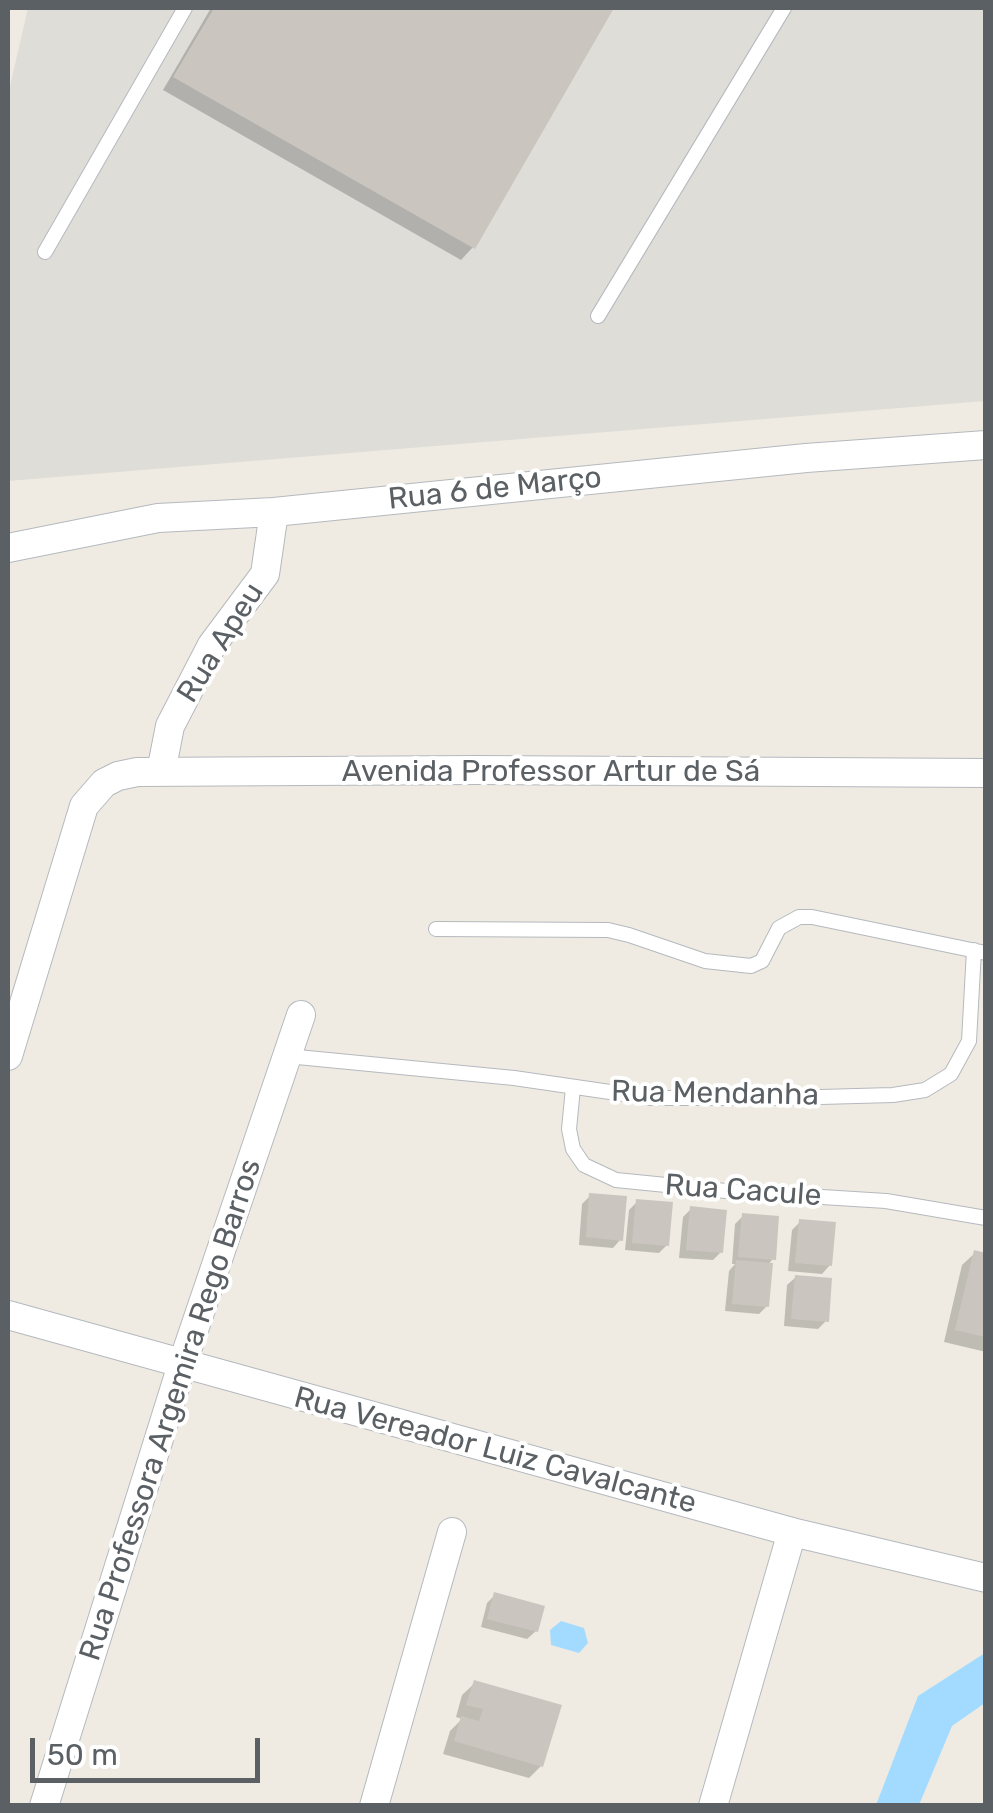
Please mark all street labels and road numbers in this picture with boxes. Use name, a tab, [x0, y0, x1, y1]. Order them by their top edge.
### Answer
street label: Rua 6 de Março	[387, 460, 603, 518]
street label: Rua Apeu	[170, 576, 272, 710]
street label: Avenida Professor Artur de Sá	[342, 754, 760, 790]
street label: Rua Mendanha	[611, 1074, 819, 1114]
street label: Rua Professora Argemira Rego Barros	[73, 1155, 269, 1665]
street label: Rua Cacule	[664, 1168, 822, 1214]
street label: Rua Vereador Luiz Cavalcante	[290, 1380, 700, 1522]

